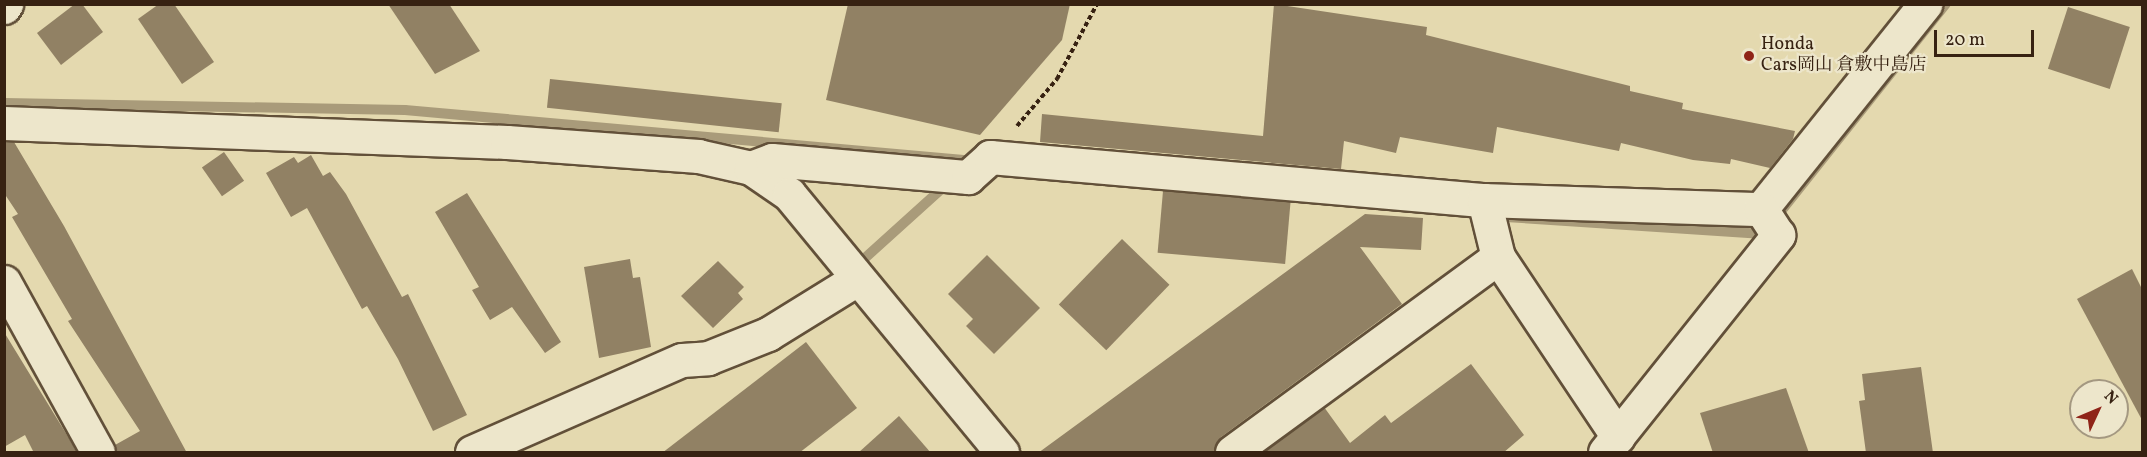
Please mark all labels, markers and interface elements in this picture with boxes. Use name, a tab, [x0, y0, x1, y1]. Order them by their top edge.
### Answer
scale bar	[1937, 18, 2038, 56]
text: 20 m	[1945, 28, 1985, 53]
place label: Honda Cars岡山 倉敷中島店	[1761, 35, 1927, 78]
marker: Honda Cars岡山 倉敷中島店	[1742, 49, 1756, 63]
north arrow	[2069, 379, 2129, 439]
text: N	[2099, 386, 2122, 410]

